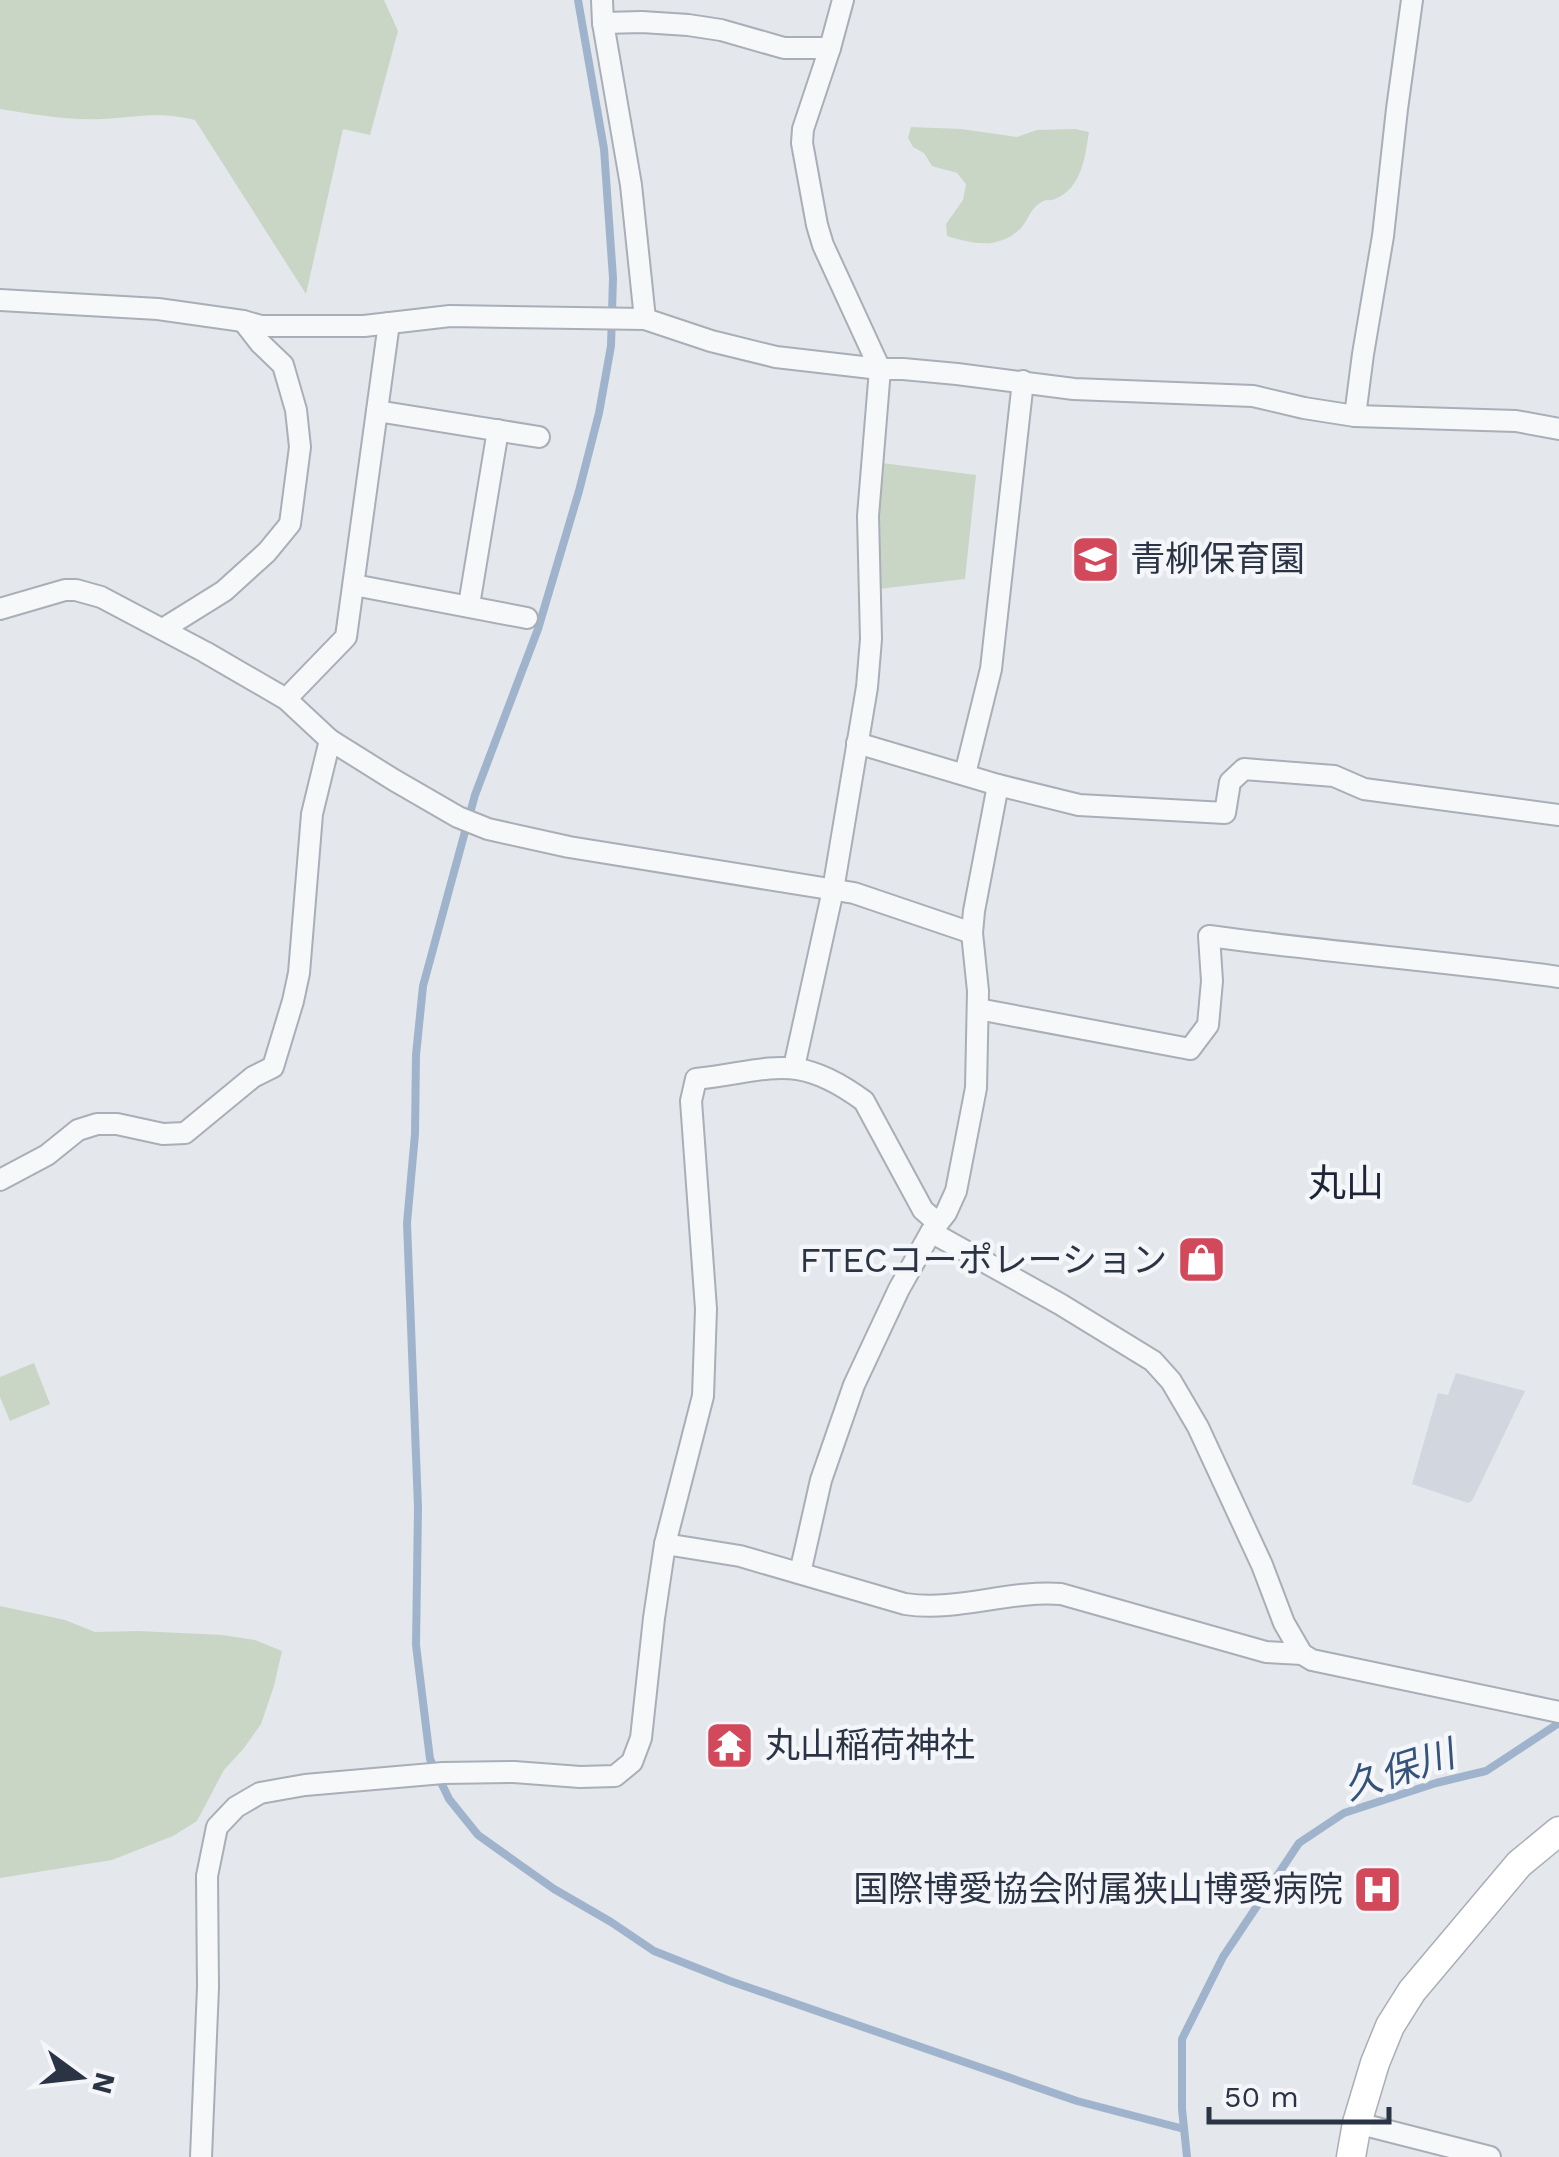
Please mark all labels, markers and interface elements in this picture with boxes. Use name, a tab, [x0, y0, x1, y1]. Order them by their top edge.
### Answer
school or university icon: 青柳保育園	[1069, 533, 1121, 585]
place label: 青柳保育園	[1130, 538, 1305, 580]
district label: 丸山	[1308, 1161, 1384, 1205]
shop icon: FTECコーポレーション	[1176, 1234, 1228, 1286]
place label: FTECコーポレーション	[799, 1239, 1167, 1281]
temple icon: 丸山稲荷神社	[704, 1719, 756, 1771]
place label: 丸山稲荷神社	[765, 1724, 975, 1766]
water label: 久保川	[1338, 1730, 1464, 1809]
hospital icon: 国際博愛協会附属狭山博愛病院	[1352, 1863, 1404, 1915]
place label: 国際博愛協会附属狭山博愛病院	[853, 1868, 1343, 1910]
north arrow	[30, 2027, 130, 2127]
scale bar	[1209, 2062, 1389, 2124]
text: N	[85, 2069, 122, 2098]
text: 50 m	[1224, 2079, 1299, 2114]

